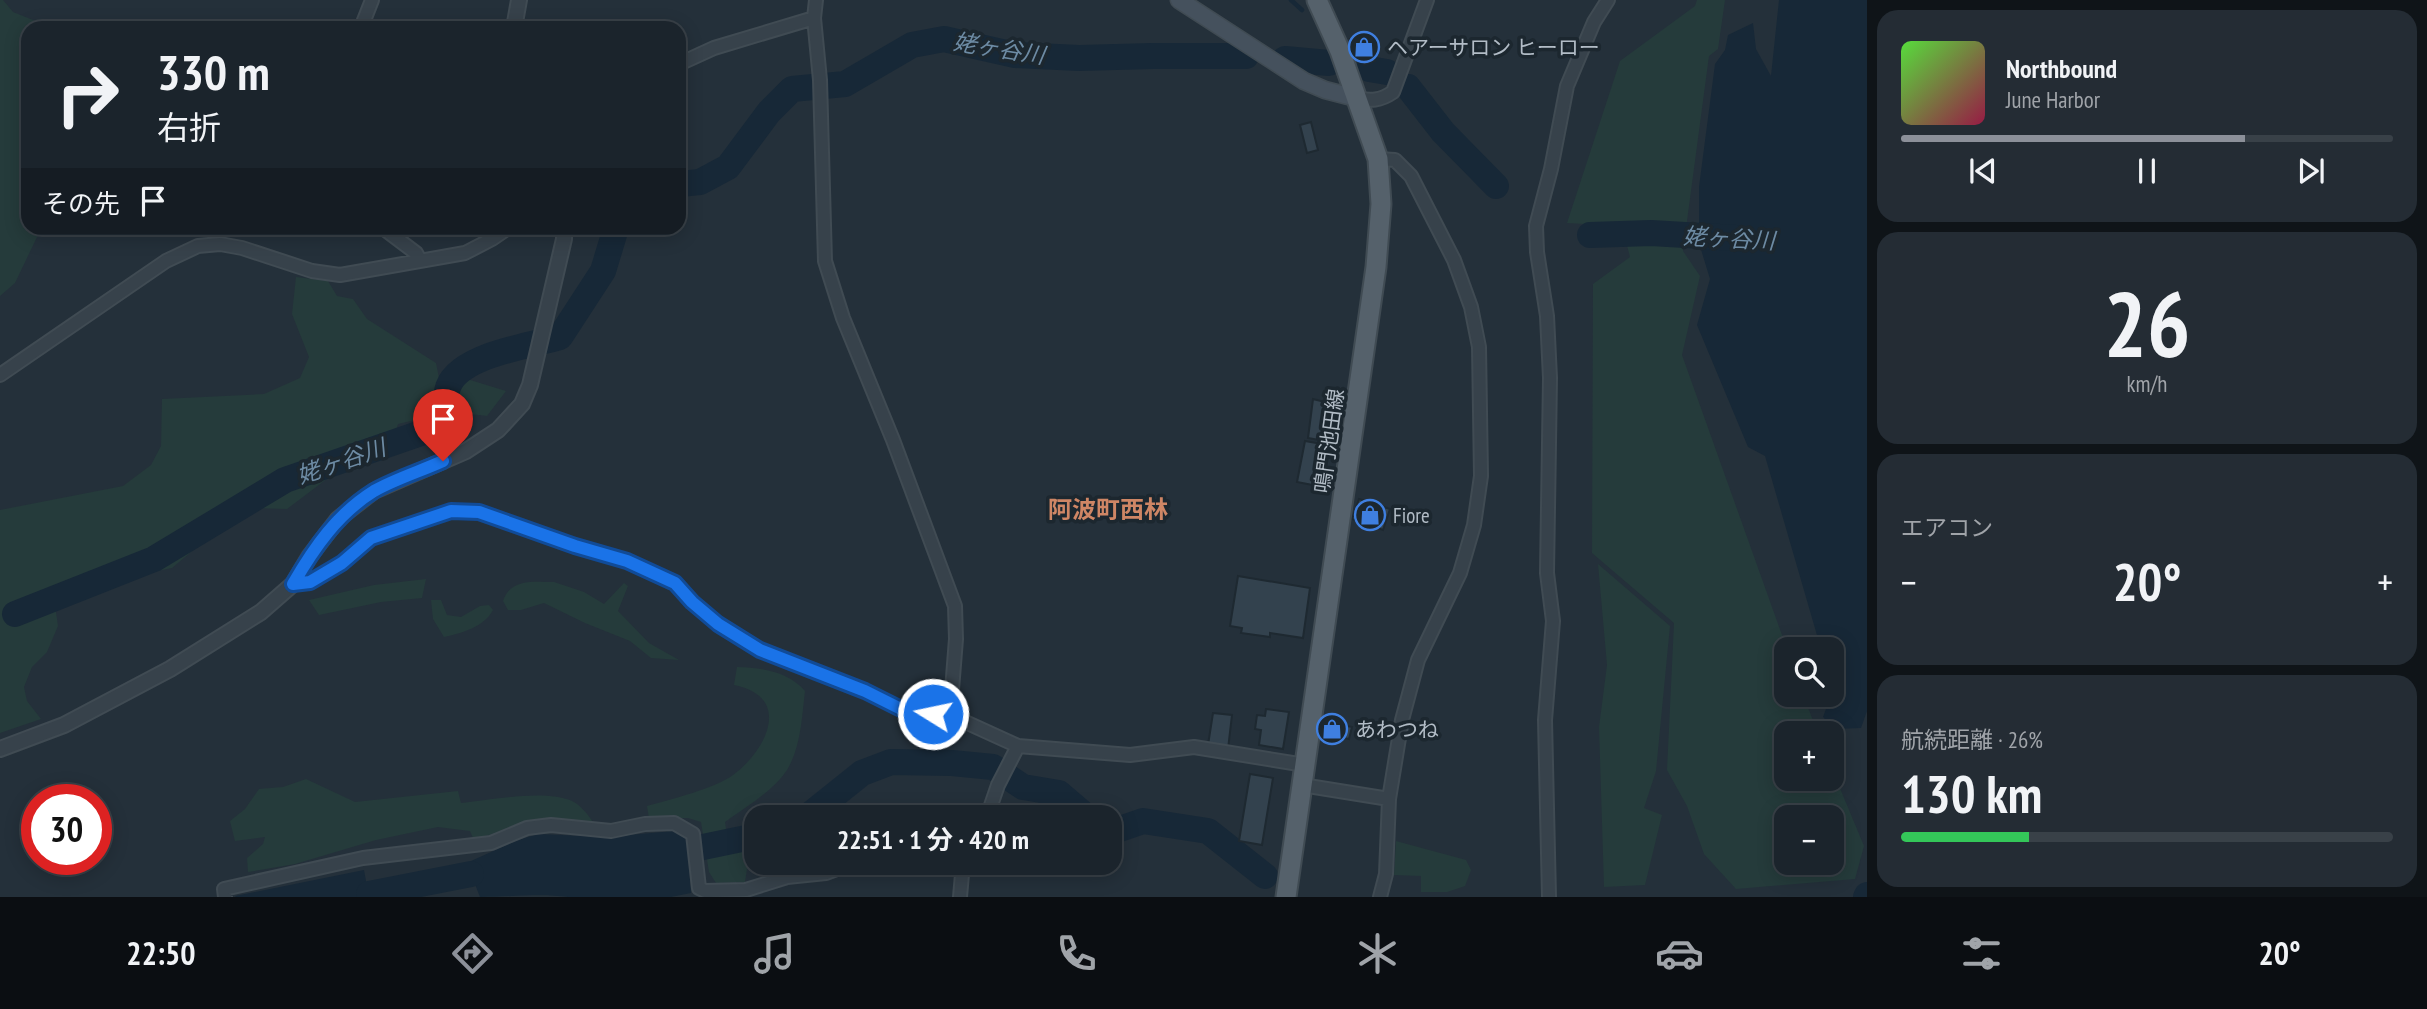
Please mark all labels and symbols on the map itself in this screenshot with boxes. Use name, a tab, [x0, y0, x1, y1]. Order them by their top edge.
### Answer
water label: 姥ヶ谷川	[951, 26, 1050, 70]
shop icon: ヘアーサロン ヒーロー	[1347, 30, 1381, 64]
place label: ヘアーサロン ヒーロー	[1387, 34, 1600, 61]
water label: 姥ヶ谷川	[1682, 221, 1779, 255]
street label: 鳴門池田線	[1308, 387, 1350, 495]
pin	[413, 389, 473, 461]
water label: 姥ヶ谷川	[293, 431, 392, 490]
district label: 阿波町西林	[1048, 494, 1168, 525]
shop icon: Fiore	[1353, 498, 1387, 532]
place label: Fiore	[1393, 502, 1430, 529]
position arrow	[896, 677, 970, 751]
shop icon: あわつね	[1315, 712, 1349, 746]
place label: あわつね	[1355, 716, 1439, 743]
speed limit sign: 30	[21, 784, 112, 875]

